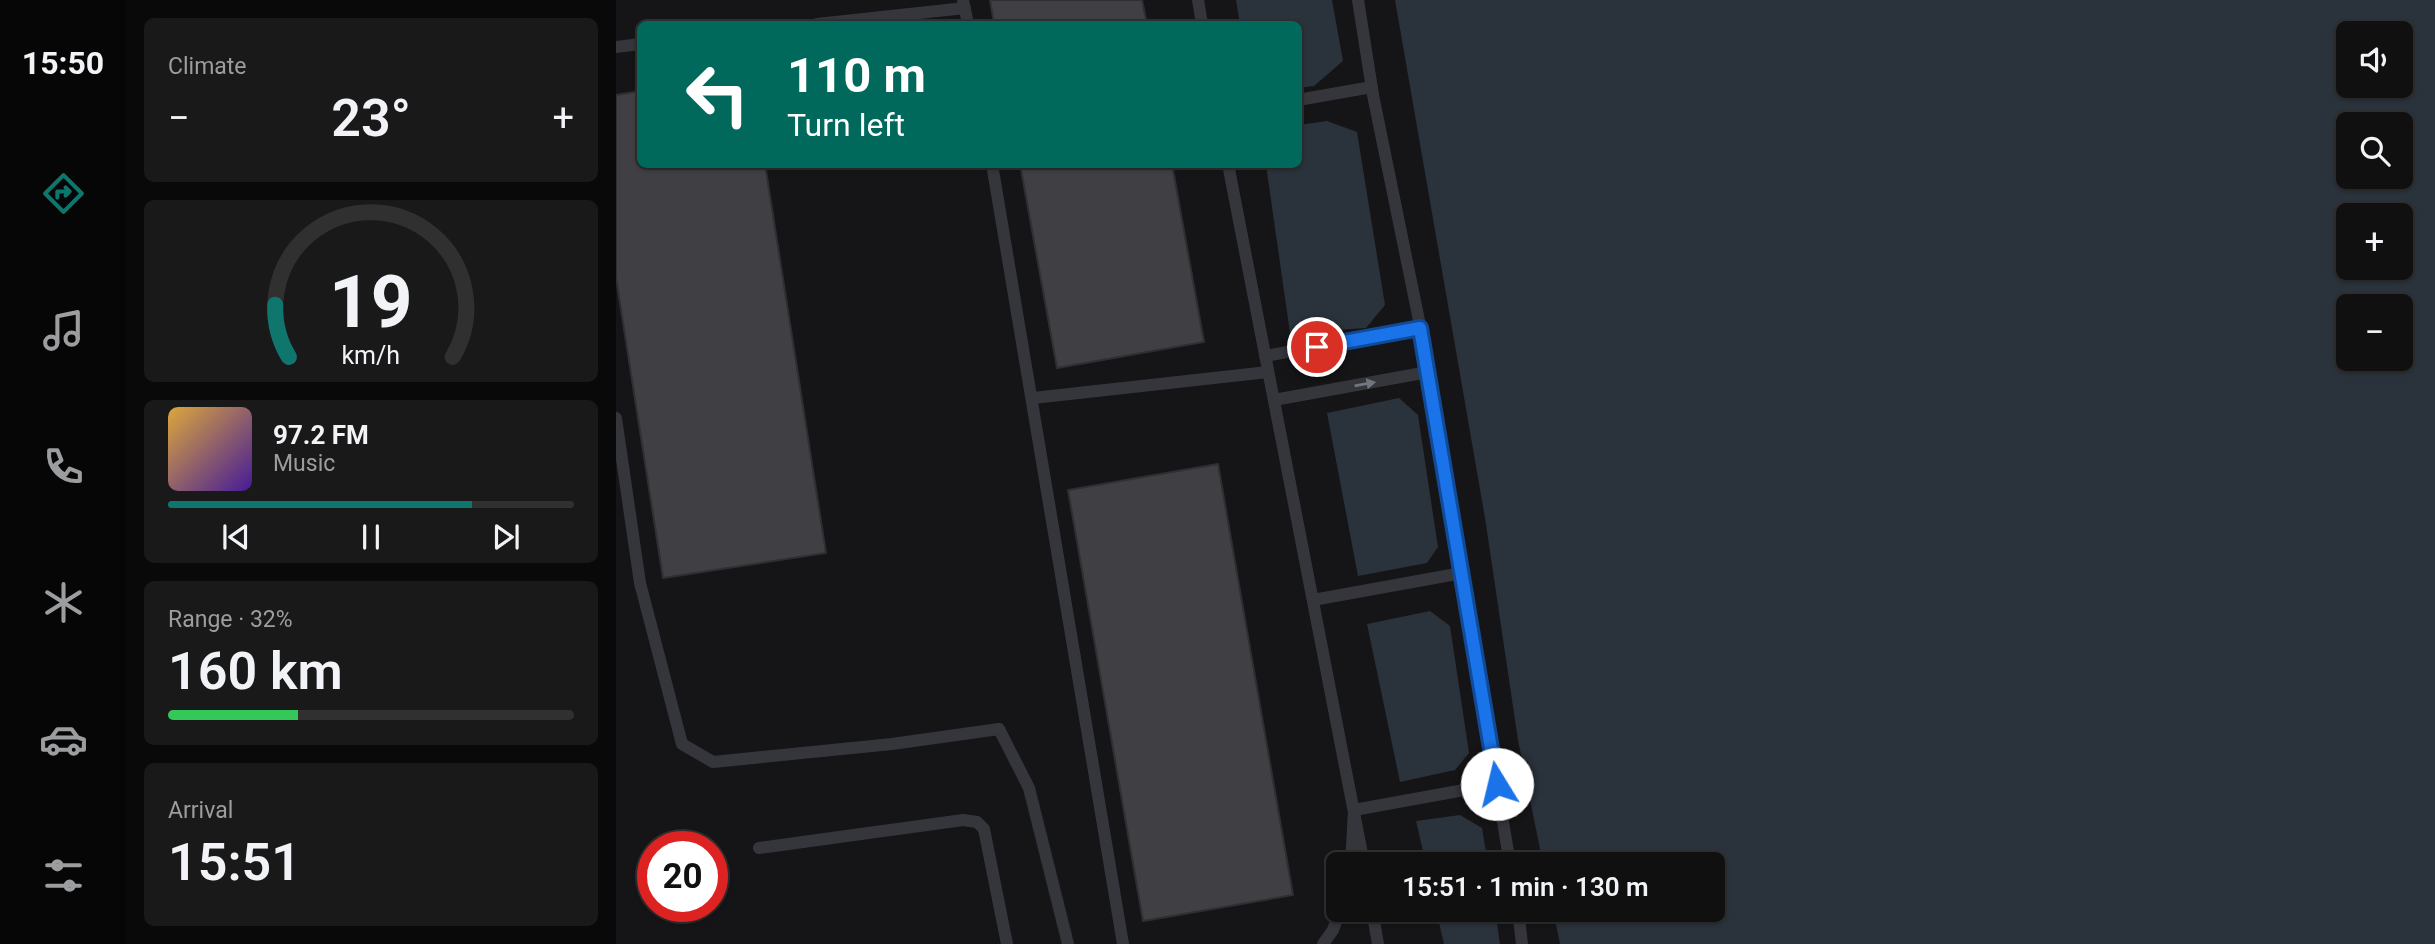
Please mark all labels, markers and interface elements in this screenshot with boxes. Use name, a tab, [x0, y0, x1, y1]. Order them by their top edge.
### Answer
map controls	[2336, 21, 2413, 371]
button: sound	[2336, 21, 2413, 98]
text: 15:50	[22, 44, 104, 82]
text: 110 m	[787, 47, 926, 104]
icon: left	[672, 49, 763, 140]
text: Climate	[168, 53, 247, 80]
text: 23°	[331, 88, 411, 149]
text: −	[168, 96, 190, 140]
text: +	[552, 96, 574, 140]
text: Turn left	[787, 106, 905, 144]
button: search	[2336, 112, 2413, 189]
icon: directions	[39, 169, 88, 218]
button: +	[2336, 203, 2413, 280]
text: 19	[329, 259, 413, 345]
button: −	[2336, 294, 2413, 371]
icon: music	[39, 306, 88, 355]
pin	[1287, 317, 1347, 377]
icon: arrive	[1298, 328, 1336, 366]
text: km/h	[342, 340, 400, 369]
one-way arrow	[1354, 378, 1376, 389]
text: 97.2 FM	[273, 420, 369, 450]
icon: phone	[39, 442, 88, 491]
text: Music	[273, 450, 335, 477]
icon: previous	[217, 518, 255, 556]
icon: pause	[352, 518, 390, 556]
icon: next	[487, 518, 525, 556]
icon: climate	[39, 578, 88, 627]
text: Range · 32%	[168, 606, 293, 633]
text: 160 km	[168, 641, 343, 702]
icon: car	[39, 715, 88, 764]
position arrow	[1460, 747, 1534, 821]
text: Arrival	[168, 797, 233, 824]
speed limit sign: 20	[637, 831, 728, 922]
text: 15:51	[168, 832, 301, 893]
icon: filters	[39, 851, 88, 900]
text: 15:51 · 1 min · 130 m	[1402, 872, 1649, 902]

